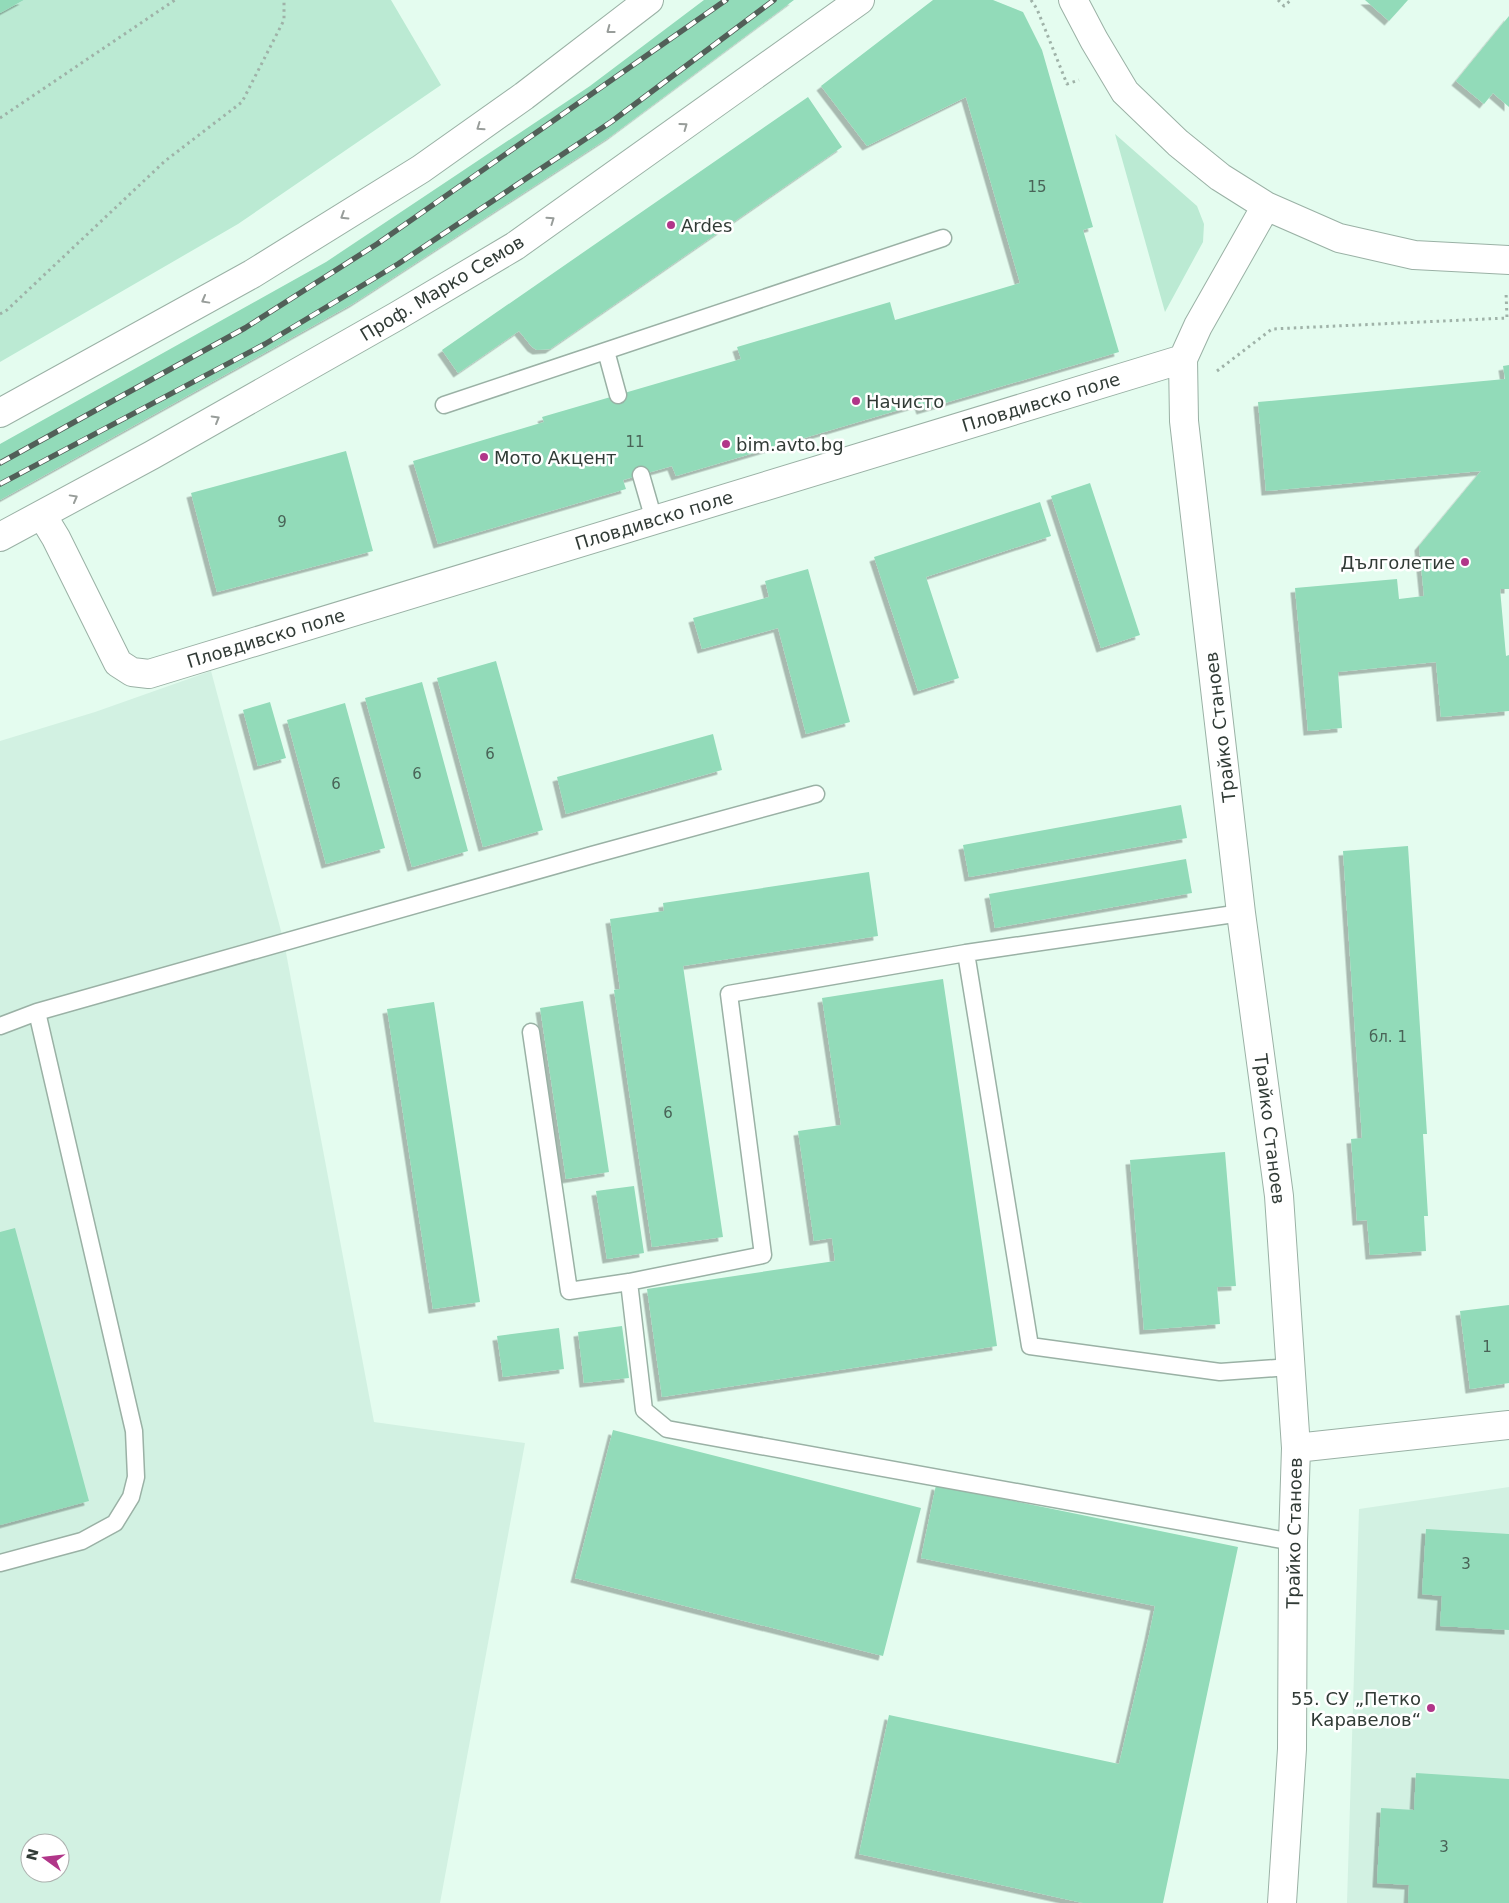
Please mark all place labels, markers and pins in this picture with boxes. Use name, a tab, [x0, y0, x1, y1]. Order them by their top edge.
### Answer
place label: Ardes	[681, 215, 732, 236]
marker: Ardes	[665, 219, 677, 231]
place label: Начисто	[866, 391, 944, 412]
marker: Начисто	[850, 395, 862, 407]
place label: bim.avto.bg	[736, 434, 844, 455]
marker: bim.avto.bg	[720, 438, 732, 450]
place label: Мото Акцент	[494, 447, 617, 468]
marker: Мото Акцент	[478, 451, 490, 463]
place label: Дълголетие	[1340, 552, 1455, 573]
marker: Дълголетие	[1459, 556, 1471, 568]
place label: 55. СУ „Петко Каравелов“	[1291, 1688, 1421, 1730]
marker: 55. СУ „Петко Каравелов“	[1425, 1702, 1437, 1714]

